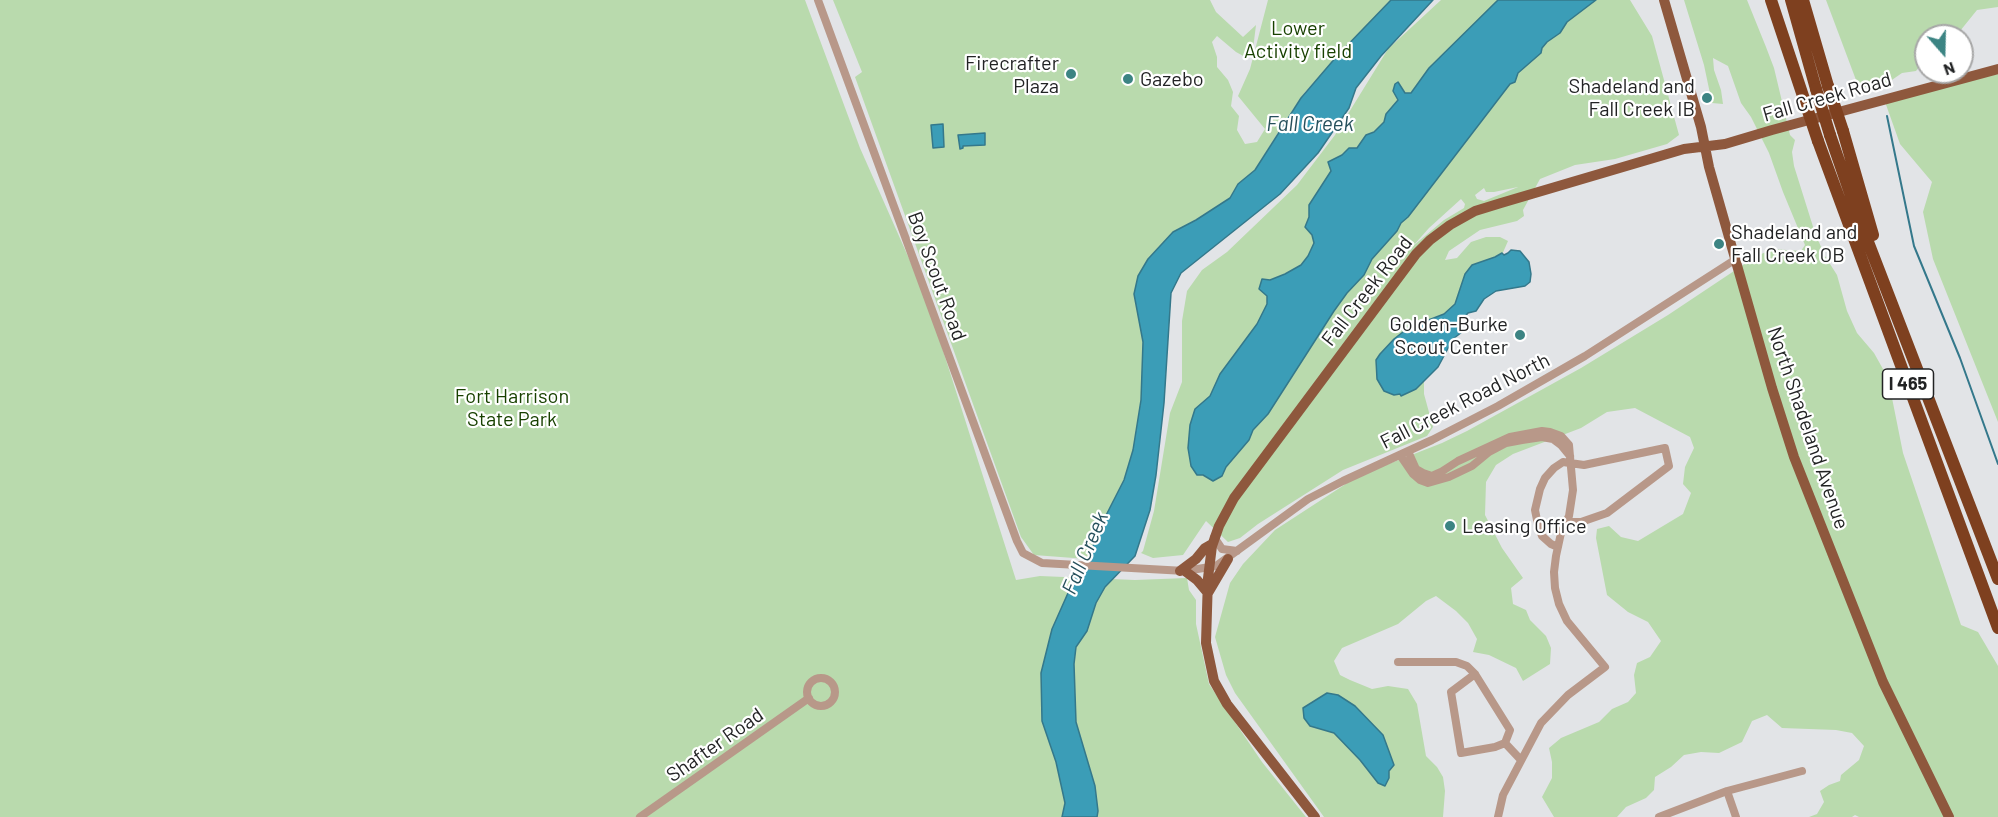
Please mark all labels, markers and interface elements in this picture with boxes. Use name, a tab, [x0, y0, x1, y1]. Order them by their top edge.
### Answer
park label: Lower Activity field	[1244, 16, 1352, 63]
north arrow	[1914, 24, 1974, 84]
place label: Firecrafter Plaza	[965, 51, 1059, 98]
text: N	[1941, 59, 1958, 80]
marker: Firecrafter Plaza	[1064, 67, 1078, 81]
place label: Gazebo	[1140, 67, 1204, 91]
street label: Fall Creek Road	[1760, 67, 1894, 127]
marker: Gazebo	[1121, 72, 1135, 86]
place label: Shadeland and Fall Creek IB	[1569, 74, 1695, 121]
marker: Shadeland and Fall Creek IB	[1700, 91, 1714, 105]
water label: Fall Creek	[1266, 111, 1354, 137]
street label: Boy Scout Road	[903, 208, 971, 344]
place label: Shadeland and Fall Creek OB	[1731, 220, 1857, 267]
street label: Fall Creek Road	[1317, 231, 1417, 351]
marker: Shadeland and Fall Creek OB	[1712, 237, 1726, 251]
place label: Golden-Burke Scout Center	[1390, 312, 1508, 359]
street label: North Shadeland Avenue	[1762, 324, 1854, 532]
marker: Golden-Burke Scout Center	[1513, 328, 1527, 342]
street label: Fall Creek Road North	[1376, 348, 1554, 454]
road number: I 465	[1882, 369, 1934, 399]
park label: Fort Harrison State Park	[455, 384, 569, 431]
water label: Fall Creek	[1056, 508, 1114, 598]
place label: Leasing Office	[1462, 514, 1587, 538]
marker: Leasing Office	[1443, 519, 1457, 533]
street label: Shafter Road	[662, 703, 768, 787]

